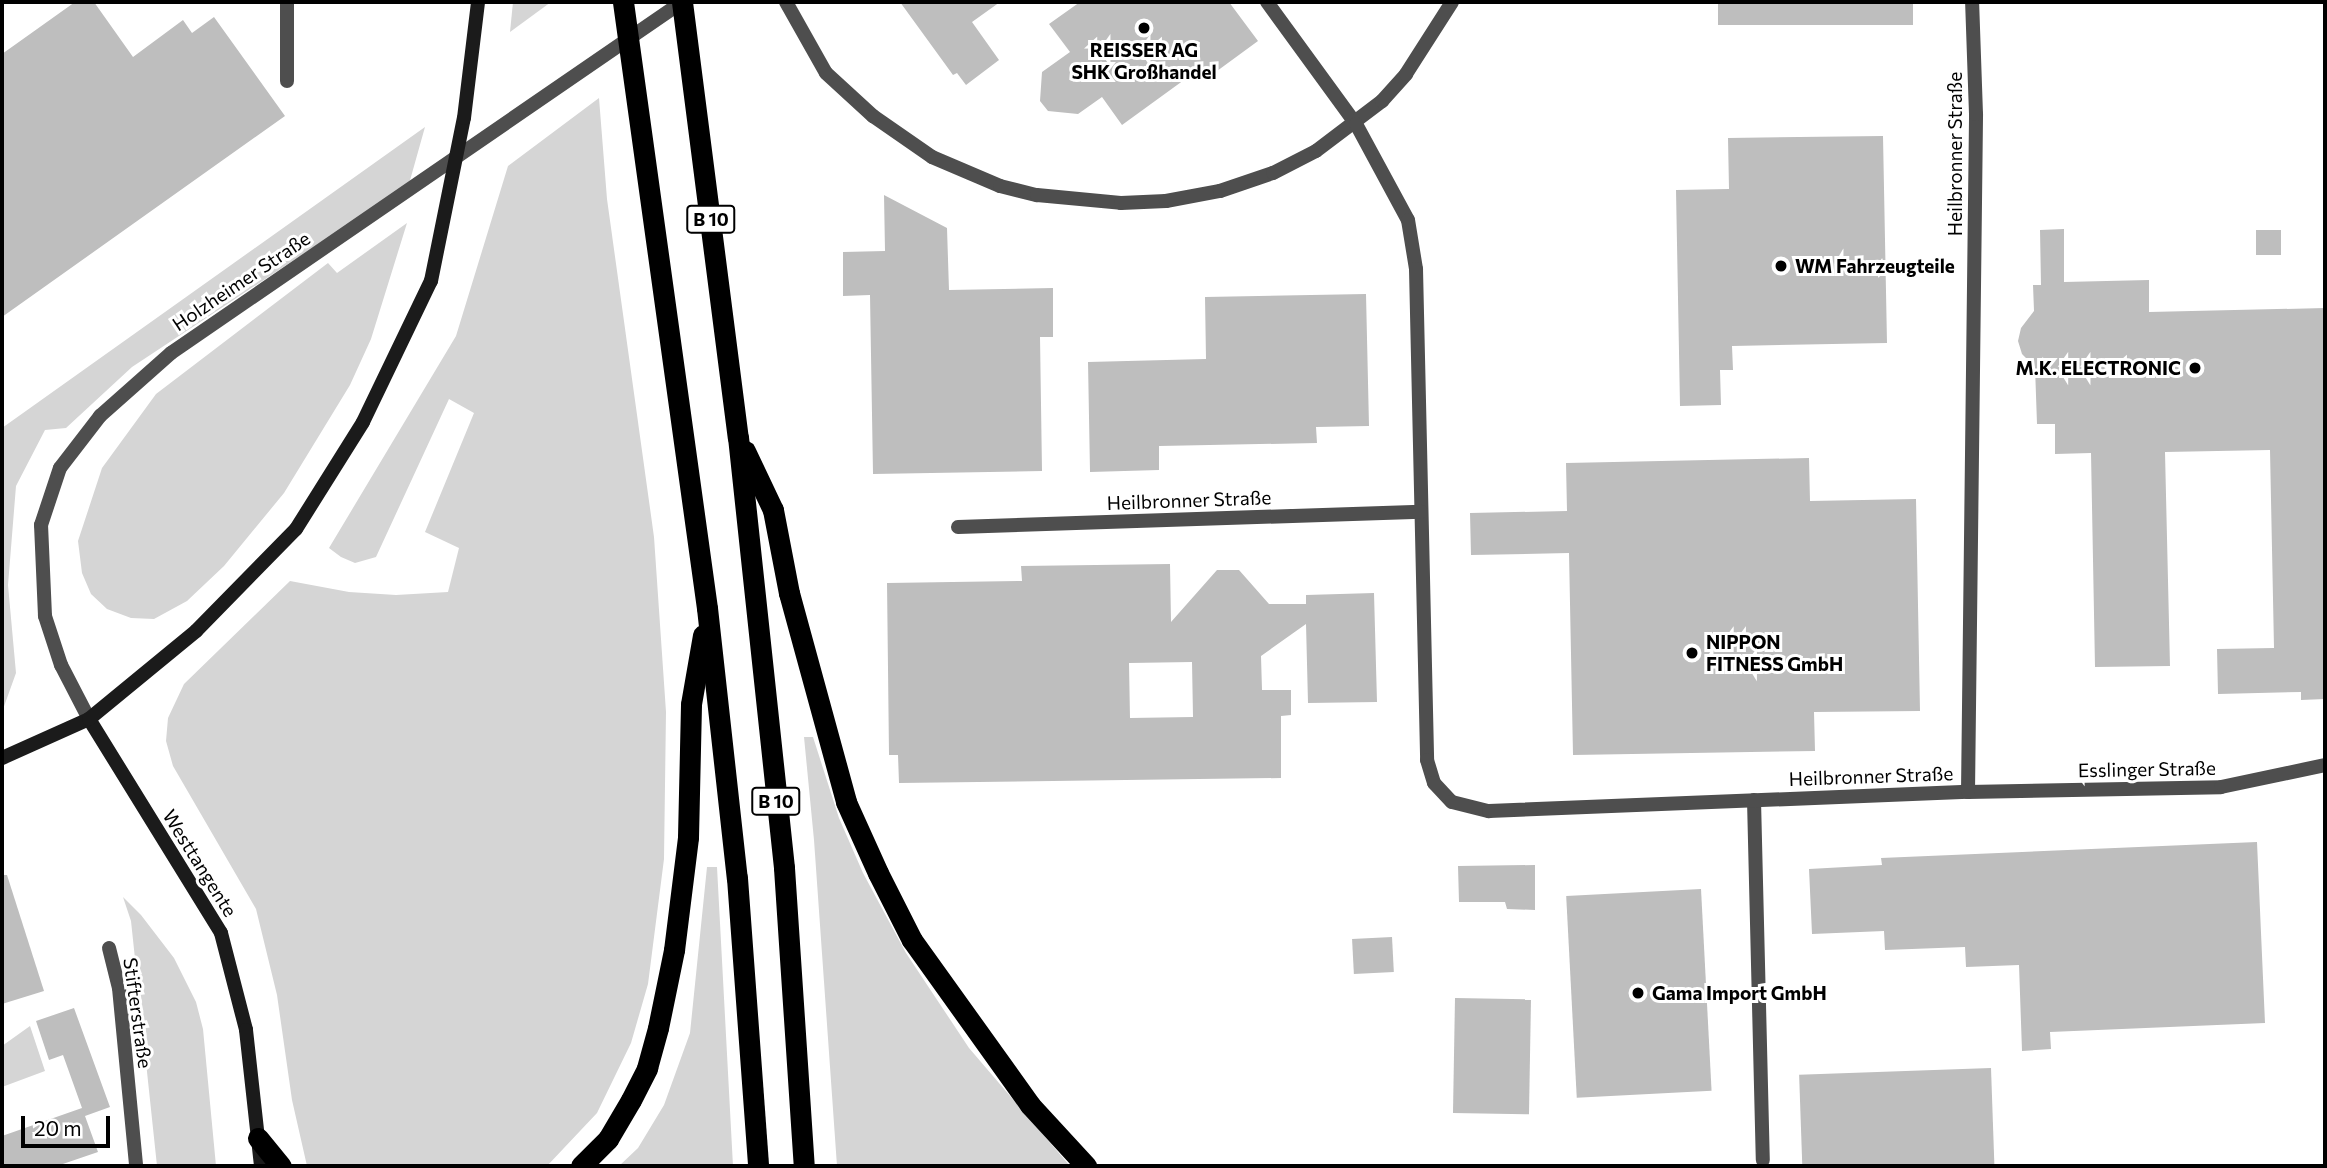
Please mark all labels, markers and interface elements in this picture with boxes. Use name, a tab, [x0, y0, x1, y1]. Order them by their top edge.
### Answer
marker: REISSER AG SHK Großhandel	[1136, 20, 1152, 36]
place label: REISSER AG SHK Großhandel	[1071, 39, 1217, 83]
street label: Heilbronner Straße	[1944, 72, 1966, 236]
road number: B 10	[685, 204, 737, 233]
street label: Holzheimer Straße	[168, 227, 314, 335]
place label: WM Fahrzeugteile	[1795, 255, 1955, 277]
marker: WM Fahrzeugteile	[1773, 258, 1789, 274]
place label: M.K. ELECTRONIC	[2015, 357, 2181, 379]
marker: M.K. ELECTRONIC	[2187, 360, 2203, 376]
street label: Heilbronner Straße	[1106, 486, 1272, 514]
place label: NIPPON FITNESS GmbH	[1706, 631, 1843, 675]
marker: NIPPON FITNESS GmbH	[1684, 645, 1700, 661]
street label: Esslinger Straße	[2078, 756, 2216, 782]
street label: Heilbronner Straße	[1788, 762, 1954, 790]
road number: B 10	[750, 786, 802, 816]
street label: Westtangente	[158, 805, 242, 921]
street label: Stifterstraße	[119, 956, 157, 1070]
place label: Gama Import GmbH	[1652, 982, 1827, 1004]
marker: Gama Import GmbH	[1630, 985, 1646, 1001]
scale bar	[24, 1102, 114, 1146]
text: 20 m	[34, 1115, 82, 1140]

